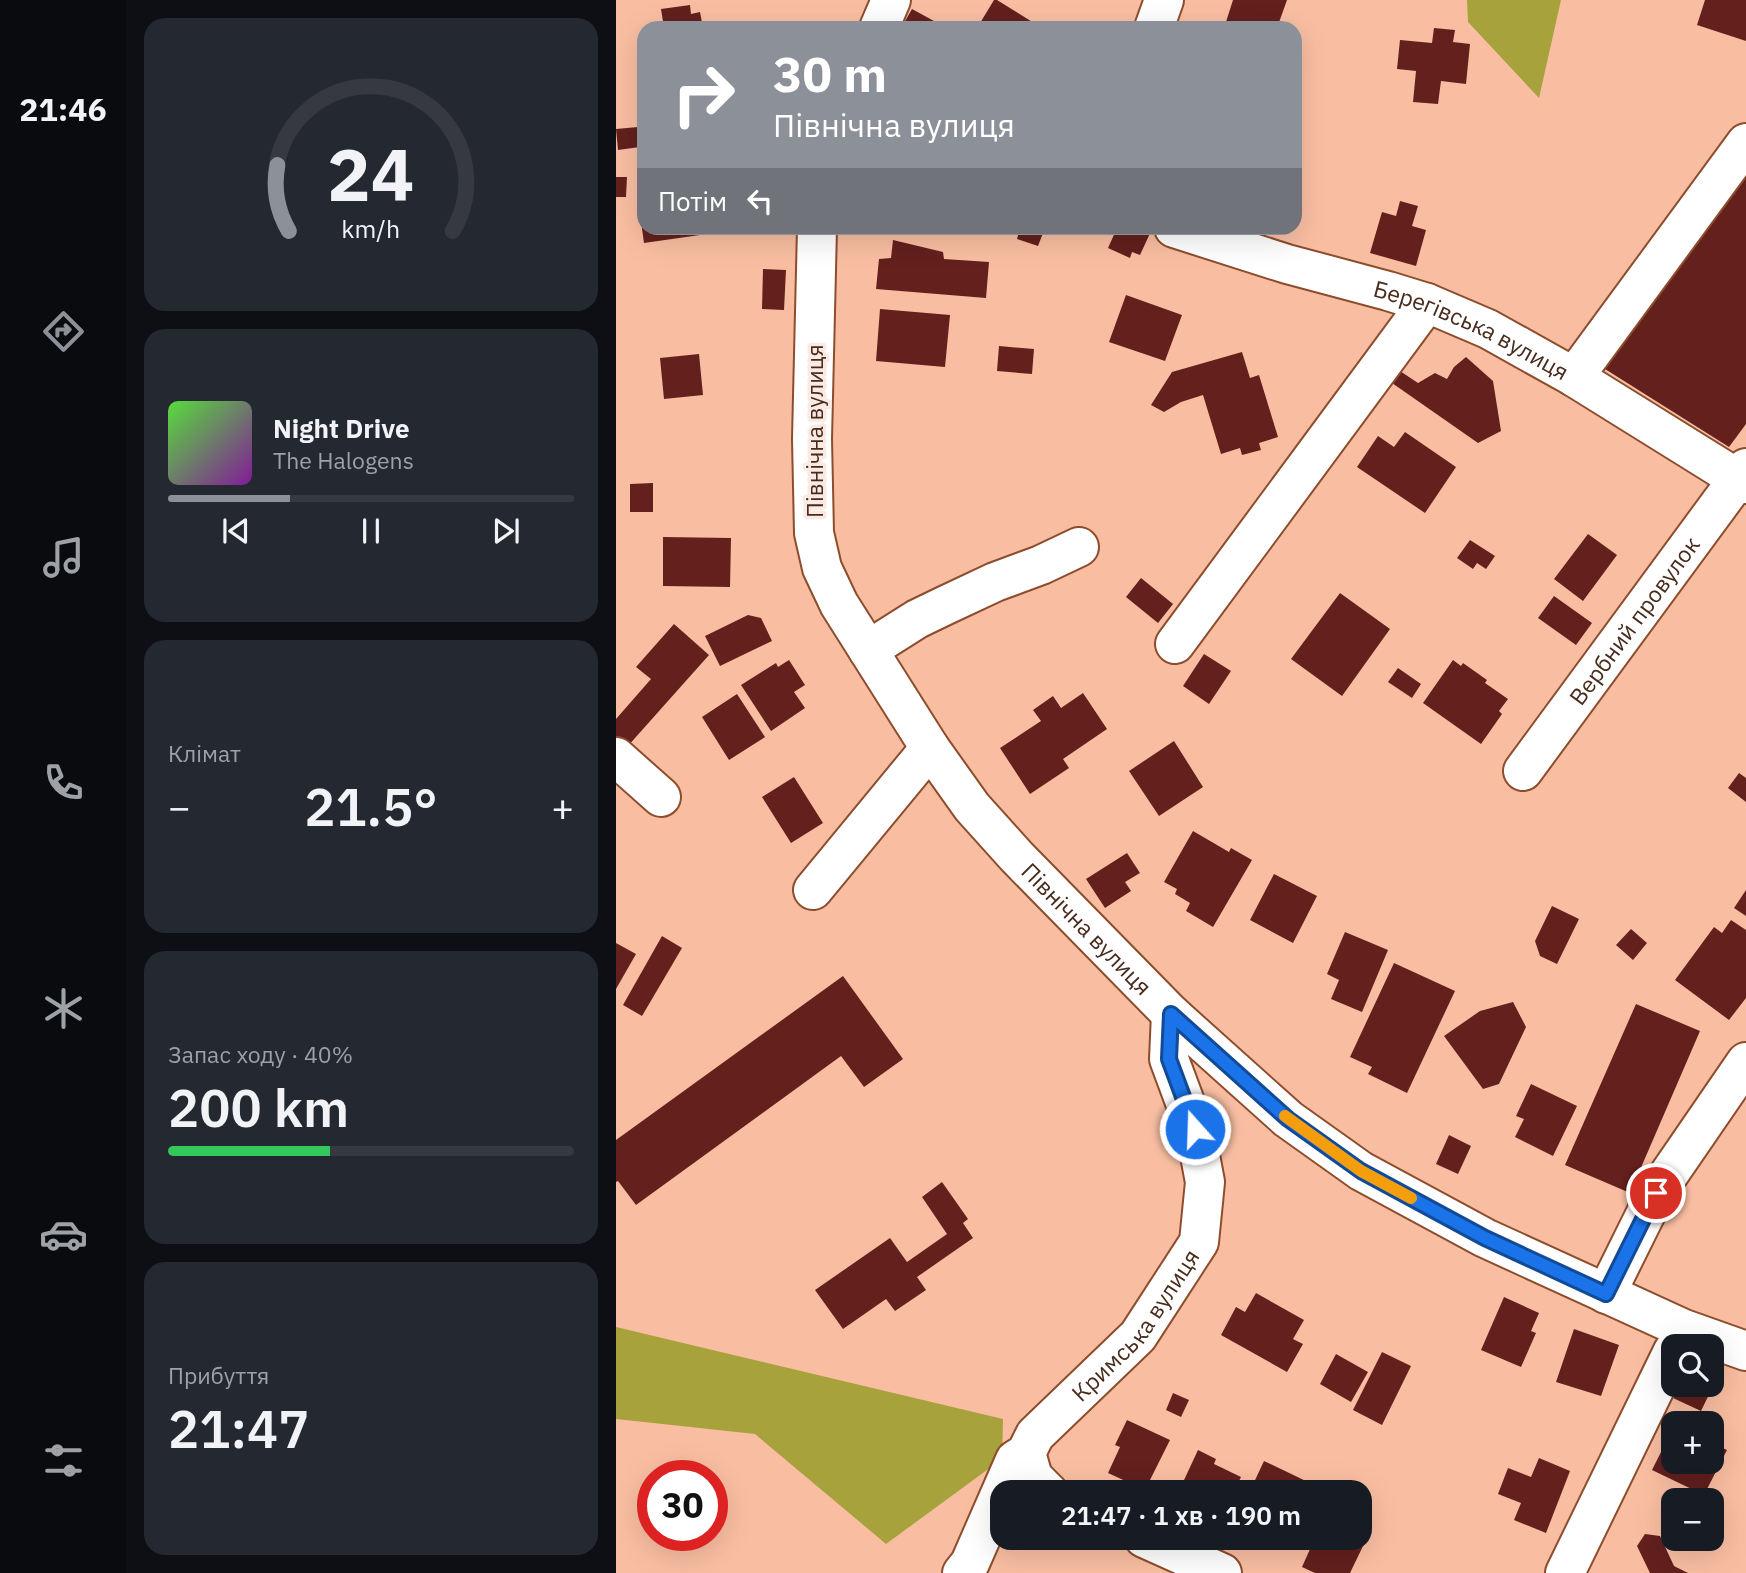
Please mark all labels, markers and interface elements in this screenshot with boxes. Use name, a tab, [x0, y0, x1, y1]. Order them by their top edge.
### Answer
text: 30 m	[773, 42, 887, 105]
icon: right	[658, 49, 749, 140]
text: 21:46	[19, 88, 107, 130]
text: Північна вулиця	[773, 104, 1015, 146]
text: 24	[327, 126, 415, 221]
icon: left	[741, 182, 779, 220]
text: Потім	[658, 184, 727, 218]
text: km/h	[342, 211, 400, 244]
street label: Берегівська вулиця	[1370, 273, 1575, 386]
icon: directions	[39, 307, 88, 356]
street label: Північна вулиця	[799, 344, 829, 518]
text: Night Drive	[273, 411, 410, 445]
text: The Halogens	[273, 445, 414, 475]
icon: previous	[217, 512, 255, 550]
icon: pause	[352, 512, 390, 550]
icon: next	[487, 512, 525, 550]
street label: Вербний провулок	[1562, 530, 1706, 711]
icon: music	[39, 533, 88, 582]
text: Клімат	[168, 738, 241, 768]
icon: phone	[39, 758, 88, 807]
text: 21.5°	[304, 773, 438, 840]
text: −	[168, 782, 191, 831]
text: +	[551, 782, 574, 831]
street label: Північна вулиця	[1016, 856, 1159, 1001]
icon: climate	[39, 984, 88, 1033]
text: Запас ходу · 40%	[168, 1039, 353, 1069]
text: 200 km	[168, 1074, 349, 1141]
position arrow	[1158, 1092, 1232, 1166]
pin	[1626, 1163, 1686, 1223]
icon: arrive	[1637, 1174, 1675, 1212]
icon: car	[39, 1210, 88, 1259]
street label: Кримська вулиця	[1065, 1243, 1206, 1407]
map controls	[1661, 1334, 1724, 1551]
button: search	[1661, 1334, 1724, 1397]
text: Прибуття	[168, 1360, 269, 1390]
text: 21:47	[168, 1395, 309, 1462]
button: +	[1661, 1411, 1724, 1474]
icon: filters	[39, 1436, 88, 1485]
speed limit sign: 30	[637, 1460, 728, 1551]
button: −	[1661, 1488, 1724, 1551]
text: 21:47 · 1 хв · 190 m	[1061, 1498, 1301, 1532]

